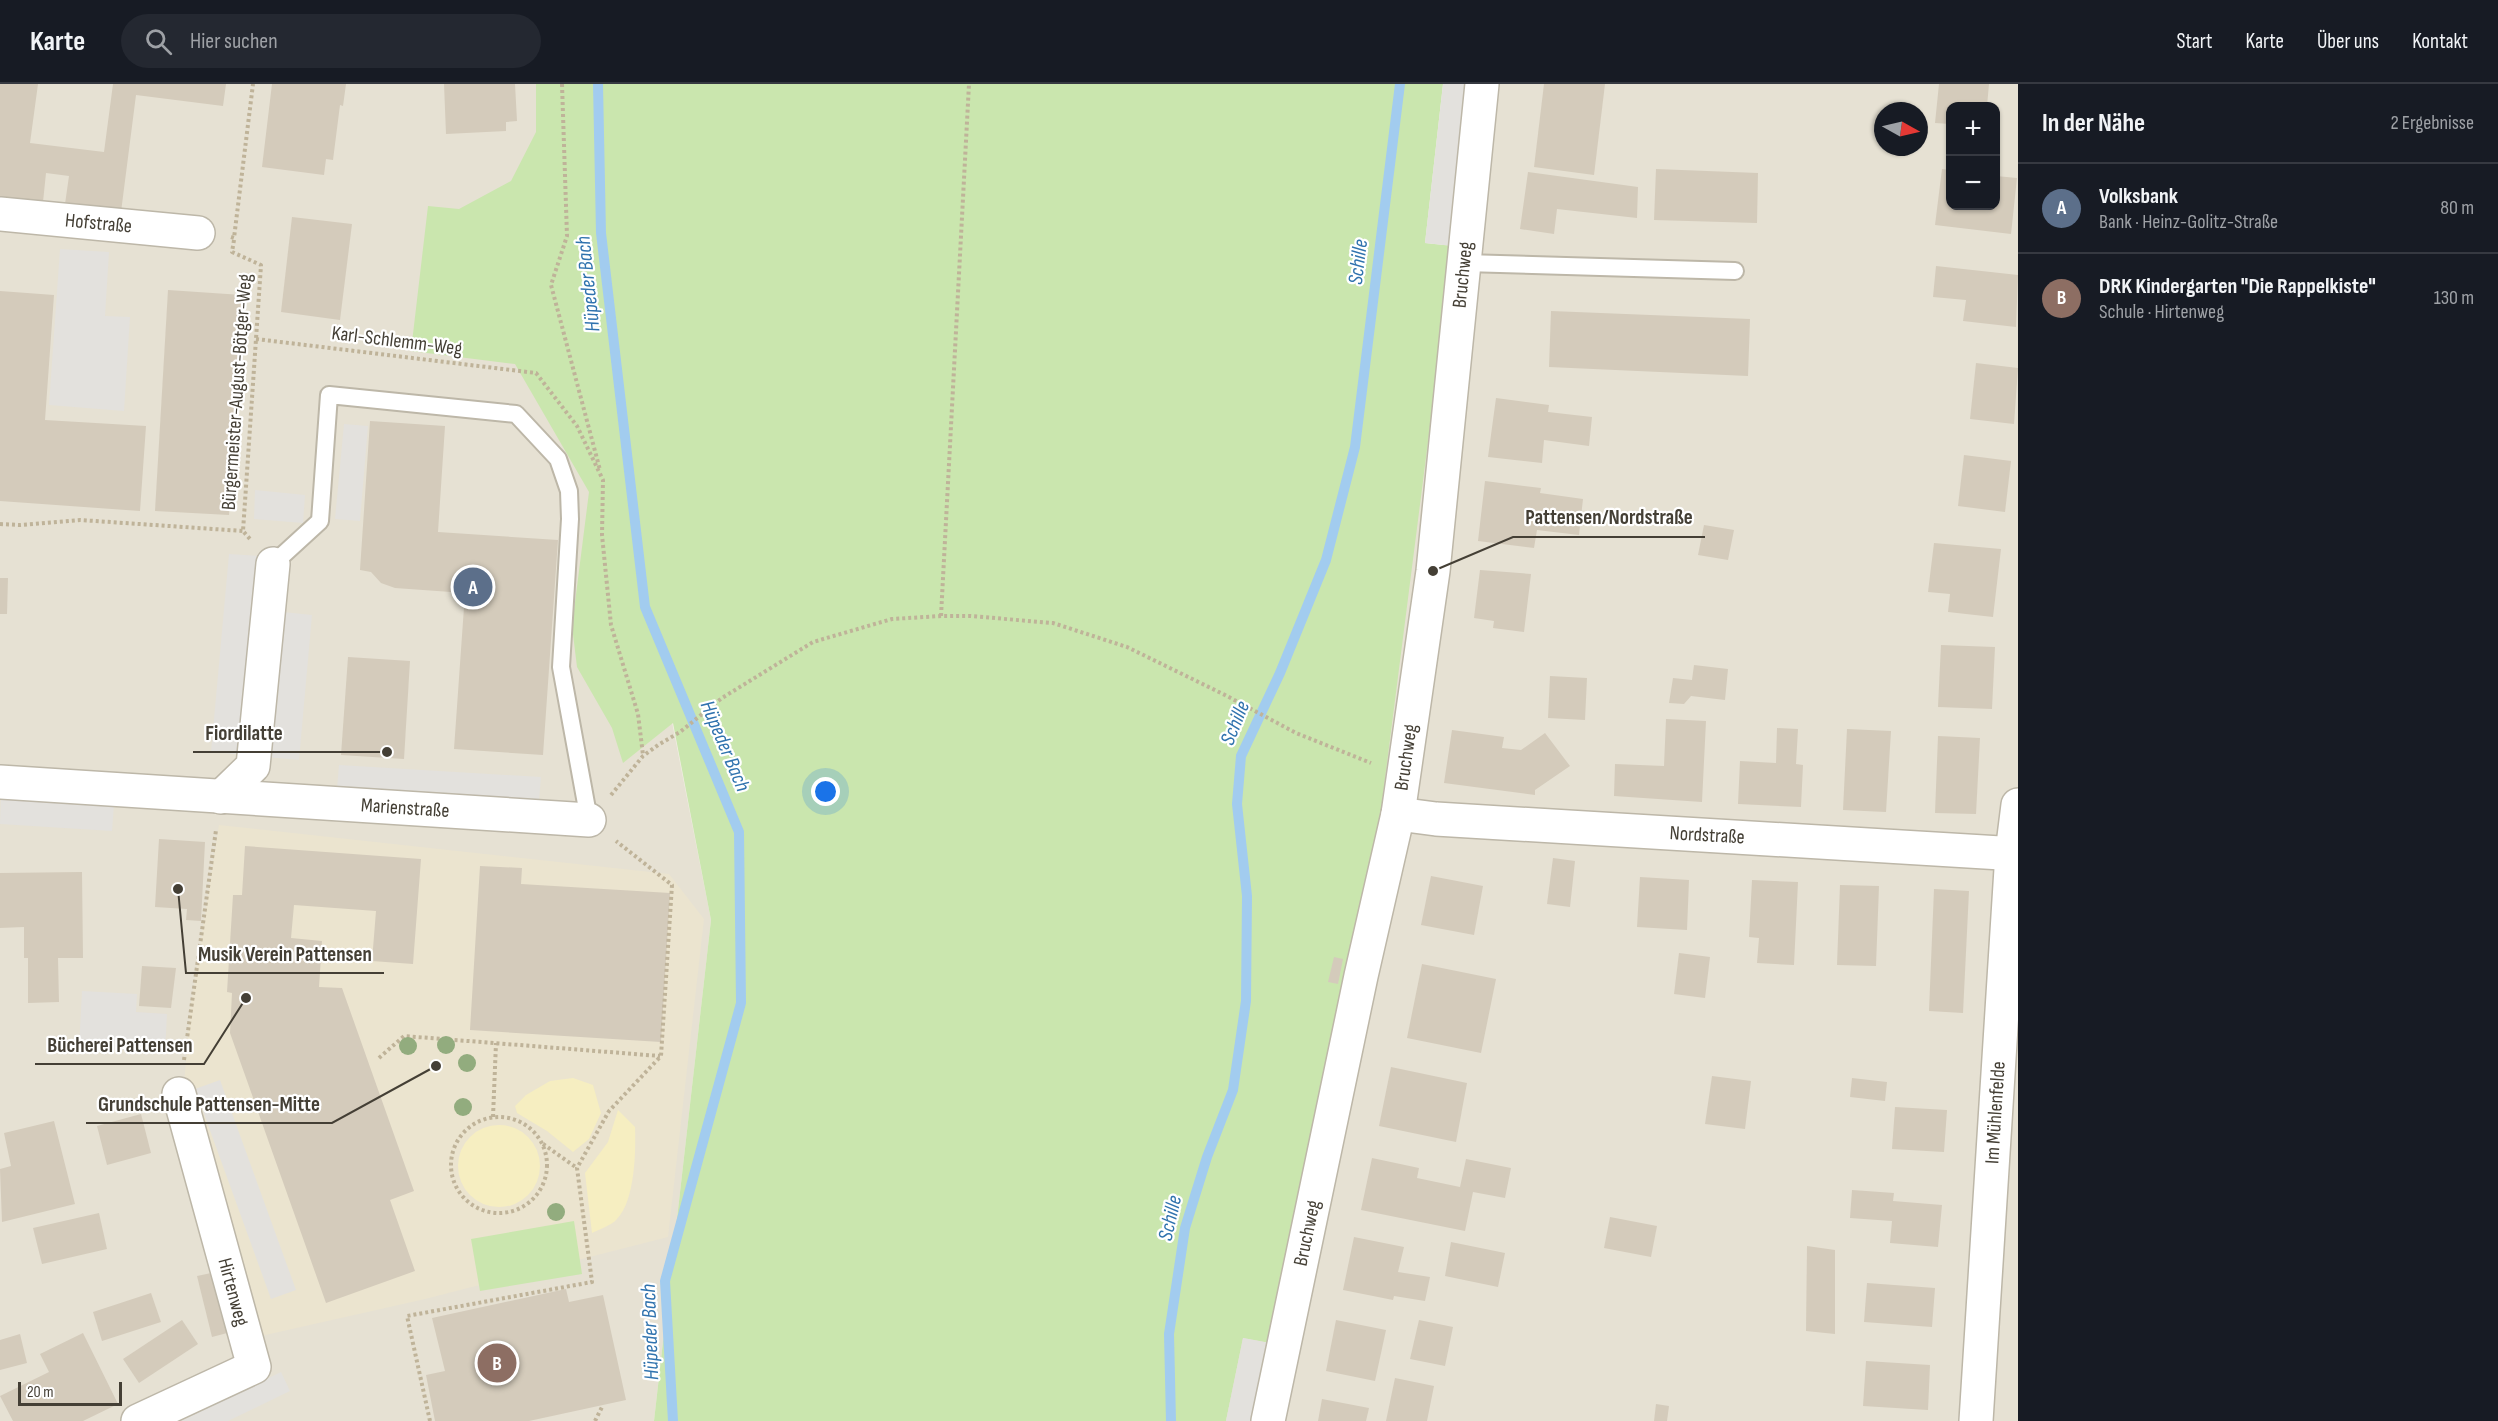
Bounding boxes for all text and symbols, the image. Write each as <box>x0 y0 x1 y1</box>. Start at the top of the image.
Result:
search box <box>121 14 541 68</box>
text: Karte <box>30 25 85 58</box>
icon: search <box>142 25 175 58</box>
text: Hier suchen <box>190 28 278 55</box>
text: Start <box>2176 29 2213 54</box>
text: Karte <box>2246 29 2284 54</box>
text: Über uns <box>2317 29 2379 54</box>
text: Kontakt <box>2412 29 2468 54</box>
north arrow <box>1874 102 1928 156</box>
map controls <box>1946 102 2000 210</box>
button: + <box>1946 102 2000 156</box>
text: In der Nähe <box>2042 108 2145 139</box>
text: 2 Ergebnisse <box>2390 111 2474 135</box>
button: − <box>1946 156 2000 210</box>
text: Volksbank <box>2099 183 2178 210</box>
text: A <box>2057 196 2066 220</box>
text: 80 m <box>2440 196 2474 220</box>
street label: Hofstraße <box>64 208 133 239</box>
text: Bank · Heinz-Golitz-Straße <box>2099 210 2278 234</box>
water label: Hüpeder Bach <box>571 235 605 333</box>
water label: Schille <box>1343 238 1373 286</box>
street label: Bruchweg <box>1448 240 1478 309</box>
street label: Bürgermeister-August-Bötger-Weg <box>217 273 257 511</box>
text: DRK Kindergarten "Die Rappelkiste" <box>2099 273 2376 300</box>
text: B <box>2057 286 2066 310</box>
text: 130 m <box>2434 286 2474 310</box>
text: Schule · Hirtenweg <box>2099 300 2224 324</box>
street label: Karl-Schlemm-Weg <box>330 321 464 361</box>
callout: Pattensen/Nordstraße <box>1513 498 1705 537</box>
text: Pattensen/Nordstraße <box>1525 505 1693 530</box>
pin: A <box>454 564 492 610</box>
water label: Hüpeder Bach <box>695 697 755 795</box>
water label: Schille <box>1215 697 1255 749</box>
callout: Fiordilatte <box>193 713 294 752</box>
text: Fiordilatte <box>205 721 283 746</box>
street label: Bruchweg <box>1390 723 1423 792</box>
your location <box>811 777 840 806</box>
street label: Marienstraße <box>360 793 450 823</box>
street label: Nordstraße <box>1669 821 1745 850</box>
callout: Musik Verein Pattensen <box>186 934 384 973</box>
text: Musik Verein Pattensen <box>198 942 372 967</box>
callout: Bücherei Pattensen <box>35 1025 204 1064</box>
text: Bücherei Pattensen <box>47 1033 193 1058</box>
street label: Im Mühlenfelde <box>1980 1061 2011 1165</box>
callout: Grundschule Pattensen-Mitte <box>86 1084 332 1123</box>
text: Grundschule Pattensen-Mitte <box>98 1092 320 1117</box>
water label: Schille <box>1153 1193 1187 1243</box>
street label: Bruchweg <box>1289 1198 1326 1268</box>
street label: Hirtenweg <box>212 1255 254 1329</box>
water label: Hüpeder Bach <box>636 1283 664 1381</box>
pin: B <box>478 1340 516 1386</box>
scale bar <box>18 1379 122 1406</box>
text: 20 m <box>27 1383 54 1402</box>

